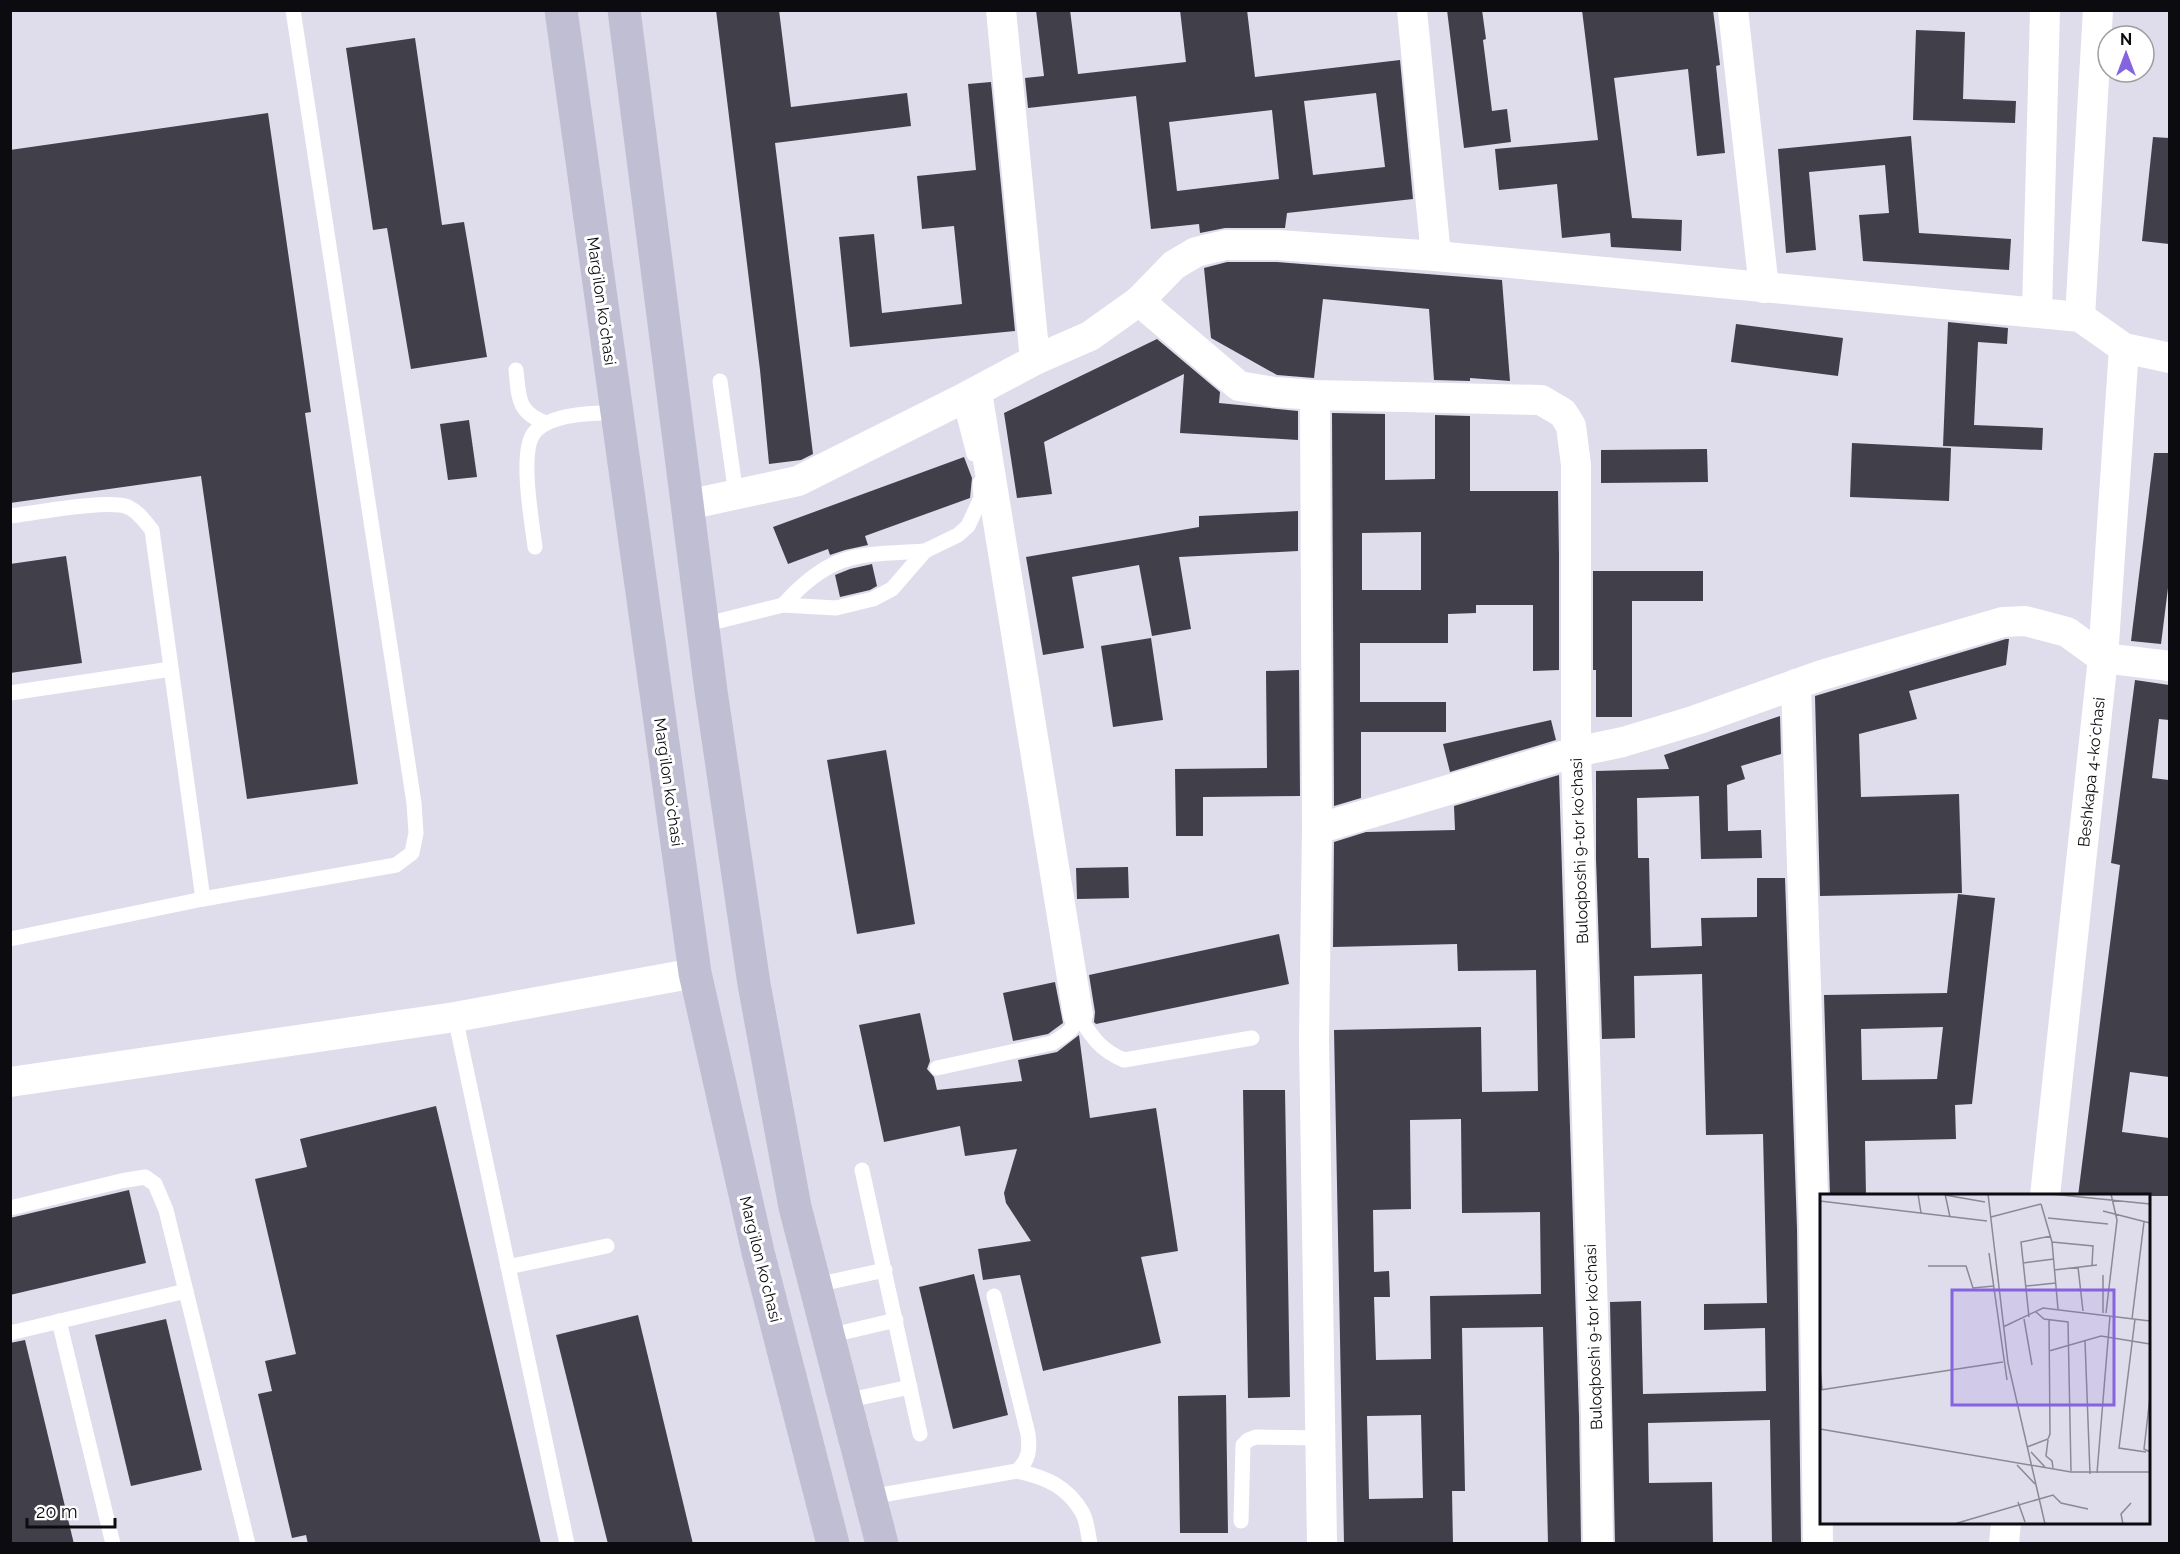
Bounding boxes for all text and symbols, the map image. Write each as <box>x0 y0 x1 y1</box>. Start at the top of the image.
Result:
north arrow <box>2096 24 2156 84</box>
text: N <box>2120 30 2132 49</box>
street label: Margʻilon koʻchasi <box>583 236 620 366</box>
street label: Beshkapa 4-koʻchasi <box>2074 696 2109 848</box>
street label: Margʻilon koʻchasi <box>650 717 687 847</box>
street label: Buloqboshi 9-tor koʻchasi <box>1567 758 1592 944</box>
street label: Margʻilon koʻchasi <box>736 1194 785 1324</box>
inset map <box>1820 1194 2150 1524</box>
street label: Buloqboshi 9-tor koʻchasi <box>1581 1244 1606 1430</box>
scale bar <box>27 1491 116 1529</box>
text: 20 m <box>36 1501 78 1522</box>

